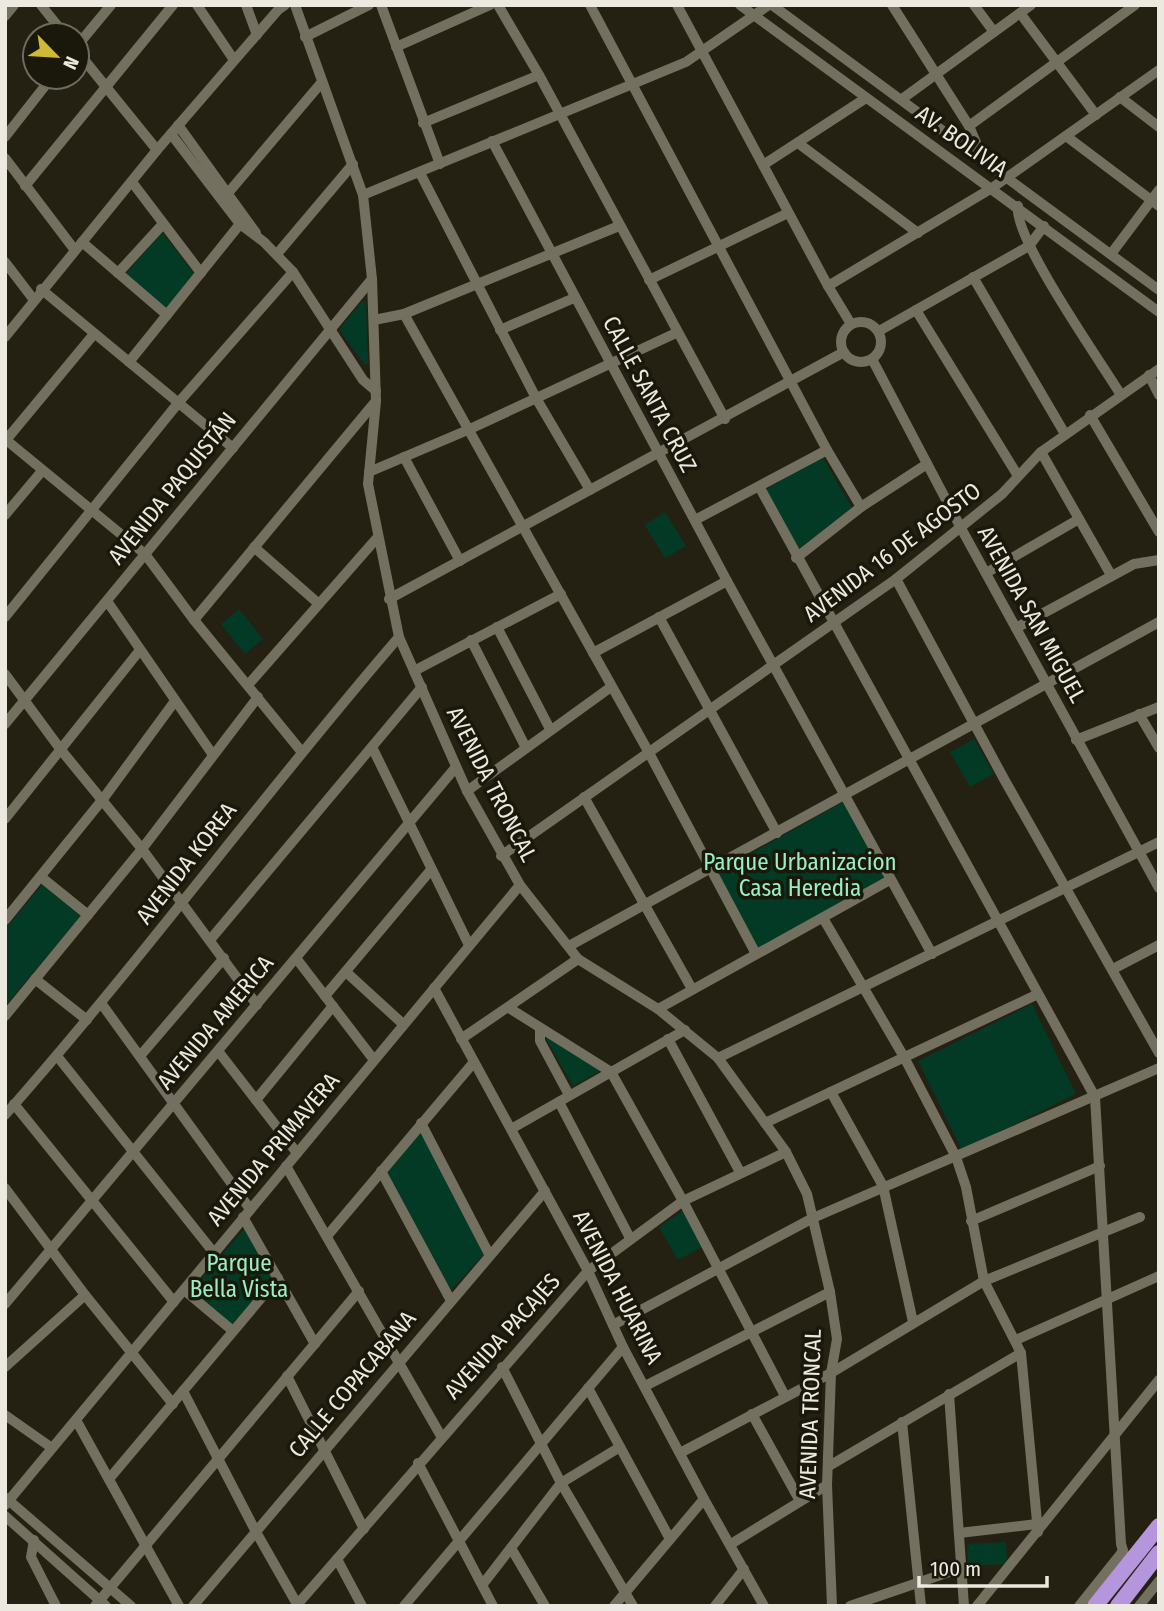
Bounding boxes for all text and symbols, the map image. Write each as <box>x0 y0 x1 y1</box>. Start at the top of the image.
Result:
north arrow <box>21 21 91 91</box>
text: N <box>58 53 84 73</box>
street label: AV. BOLIVIA <box>911 99 1013 183</box>
street label: CALLE SANTA CRUZ <box>597 311 703 477</box>
street label: AVENIDA PAQUISTÁN <box>101 406 242 570</box>
street label: AVENIDA 16 DE AGOSTO <box>798 476 986 628</box>
street label: AVENIDA SAN MIGUEL <box>972 521 1092 707</box>
street label: AVENIDA TRONCAL <box>441 702 543 866</box>
street label: AVENIDA KOREA <box>130 797 242 929</box>
park label: Parque Urbanizacion Casa Heredia <box>703 848 897 902</box>
street label: AVENIDA AMERICA <box>151 949 279 1095</box>
street label: AVENIDA PRIMAVERA <box>201 1067 345 1231</box>
street label: AVENIDA HUARINA <box>567 1205 669 1369</box>
park label: Parque Bella Vista <box>190 1249 288 1303</box>
street label: AVENIDA PACAJES <box>438 1267 566 1405</box>
street label: CALLE COPACABANA <box>282 1305 422 1463</box>
street label: AVENIDA TRONCAL <box>793 1328 827 1500</box>
scale bar <box>919 1544 1047 1588</box>
text: 100 m <box>930 1556 981 1582</box>

